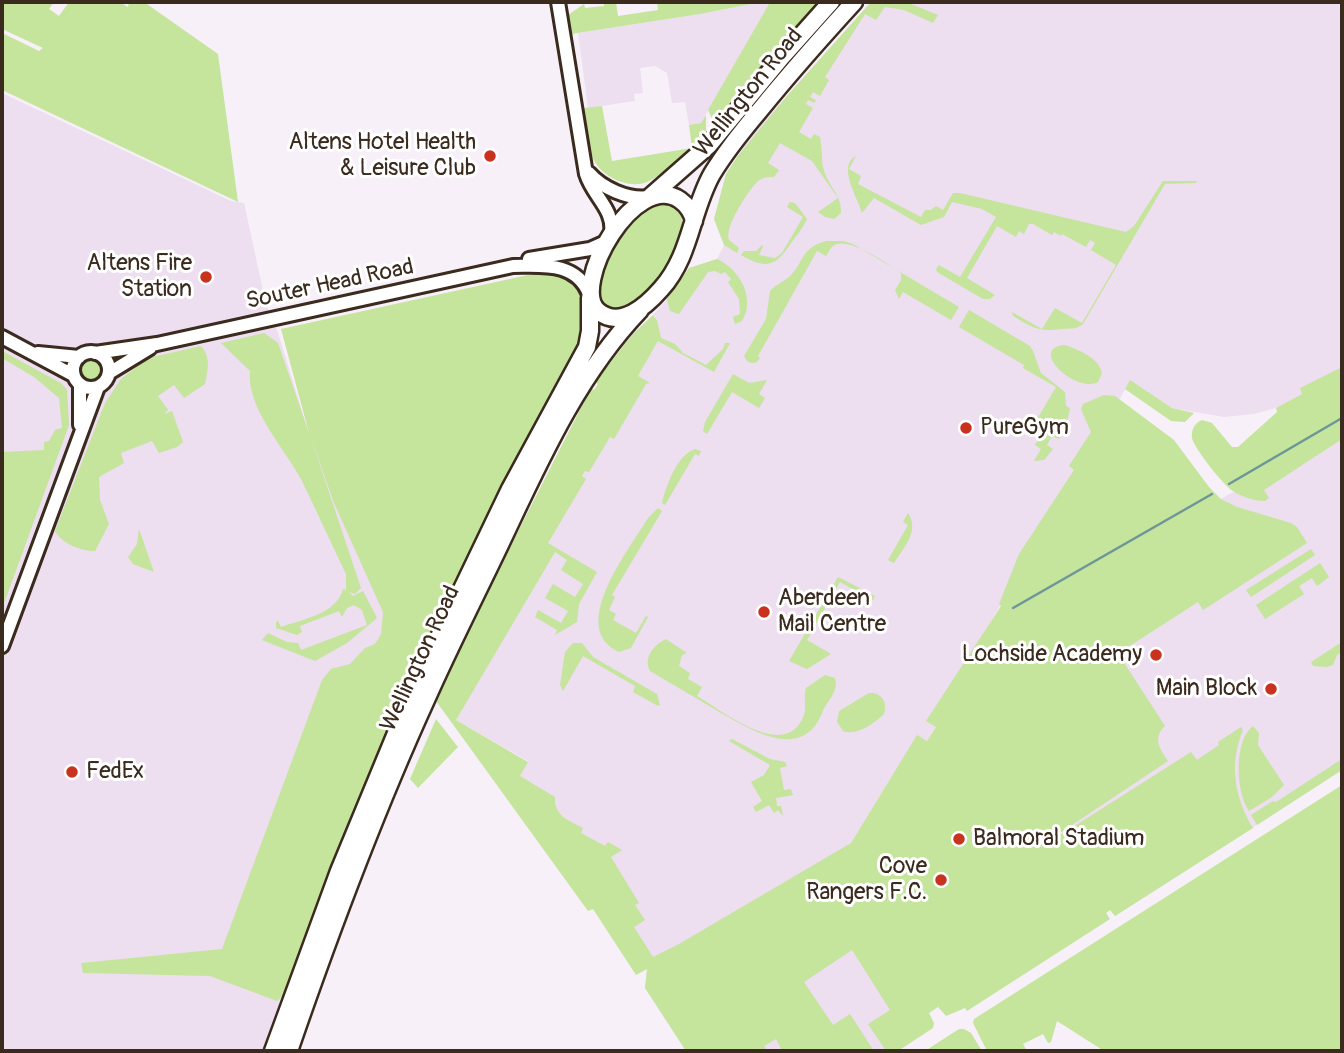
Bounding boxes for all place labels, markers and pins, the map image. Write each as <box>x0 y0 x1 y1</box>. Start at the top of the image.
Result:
place label: Altens Hotel Health & Leisure Club <box>288 129 476 183</box>
marker: Altens Hotel Health & Leisure Club <box>482 148 498 164</box>
place label: Altens Fire Station <box>87 250 192 304</box>
marker: Altens Fire Station <box>198 269 214 285</box>
place label: PureGym <box>980 414 1069 442</box>
marker: PureGym <box>958 420 974 436</box>
place label: Aberdeen Mail Centre <box>778 585 886 639</box>
marker: Aberdeen Mail Centre <box>756 604 772 620</box>
place label: Lochside Academy <box>962 641 1142 669</box>
marker: Lochside Academy <box>1148 647 1164 663</box>
place label: Main Block <box>1156 675 1257 703</box>
marker: Main Block <box>1263 681 1279 697</box>
place label: FedEx <box>86 758 144 786</box>
marker: FedEx <box>64 764 80 780</box>
place label: Balmoral Stadium <box>973 825 1144 853</box>
marker: Balmoral Stadium <box>951 831 967 847</box>
place label: Cove Rangers F.C. <box>806 853 927 907</box>
marker: Cove Rangers F.C. <box>933 872 949 888</box>

